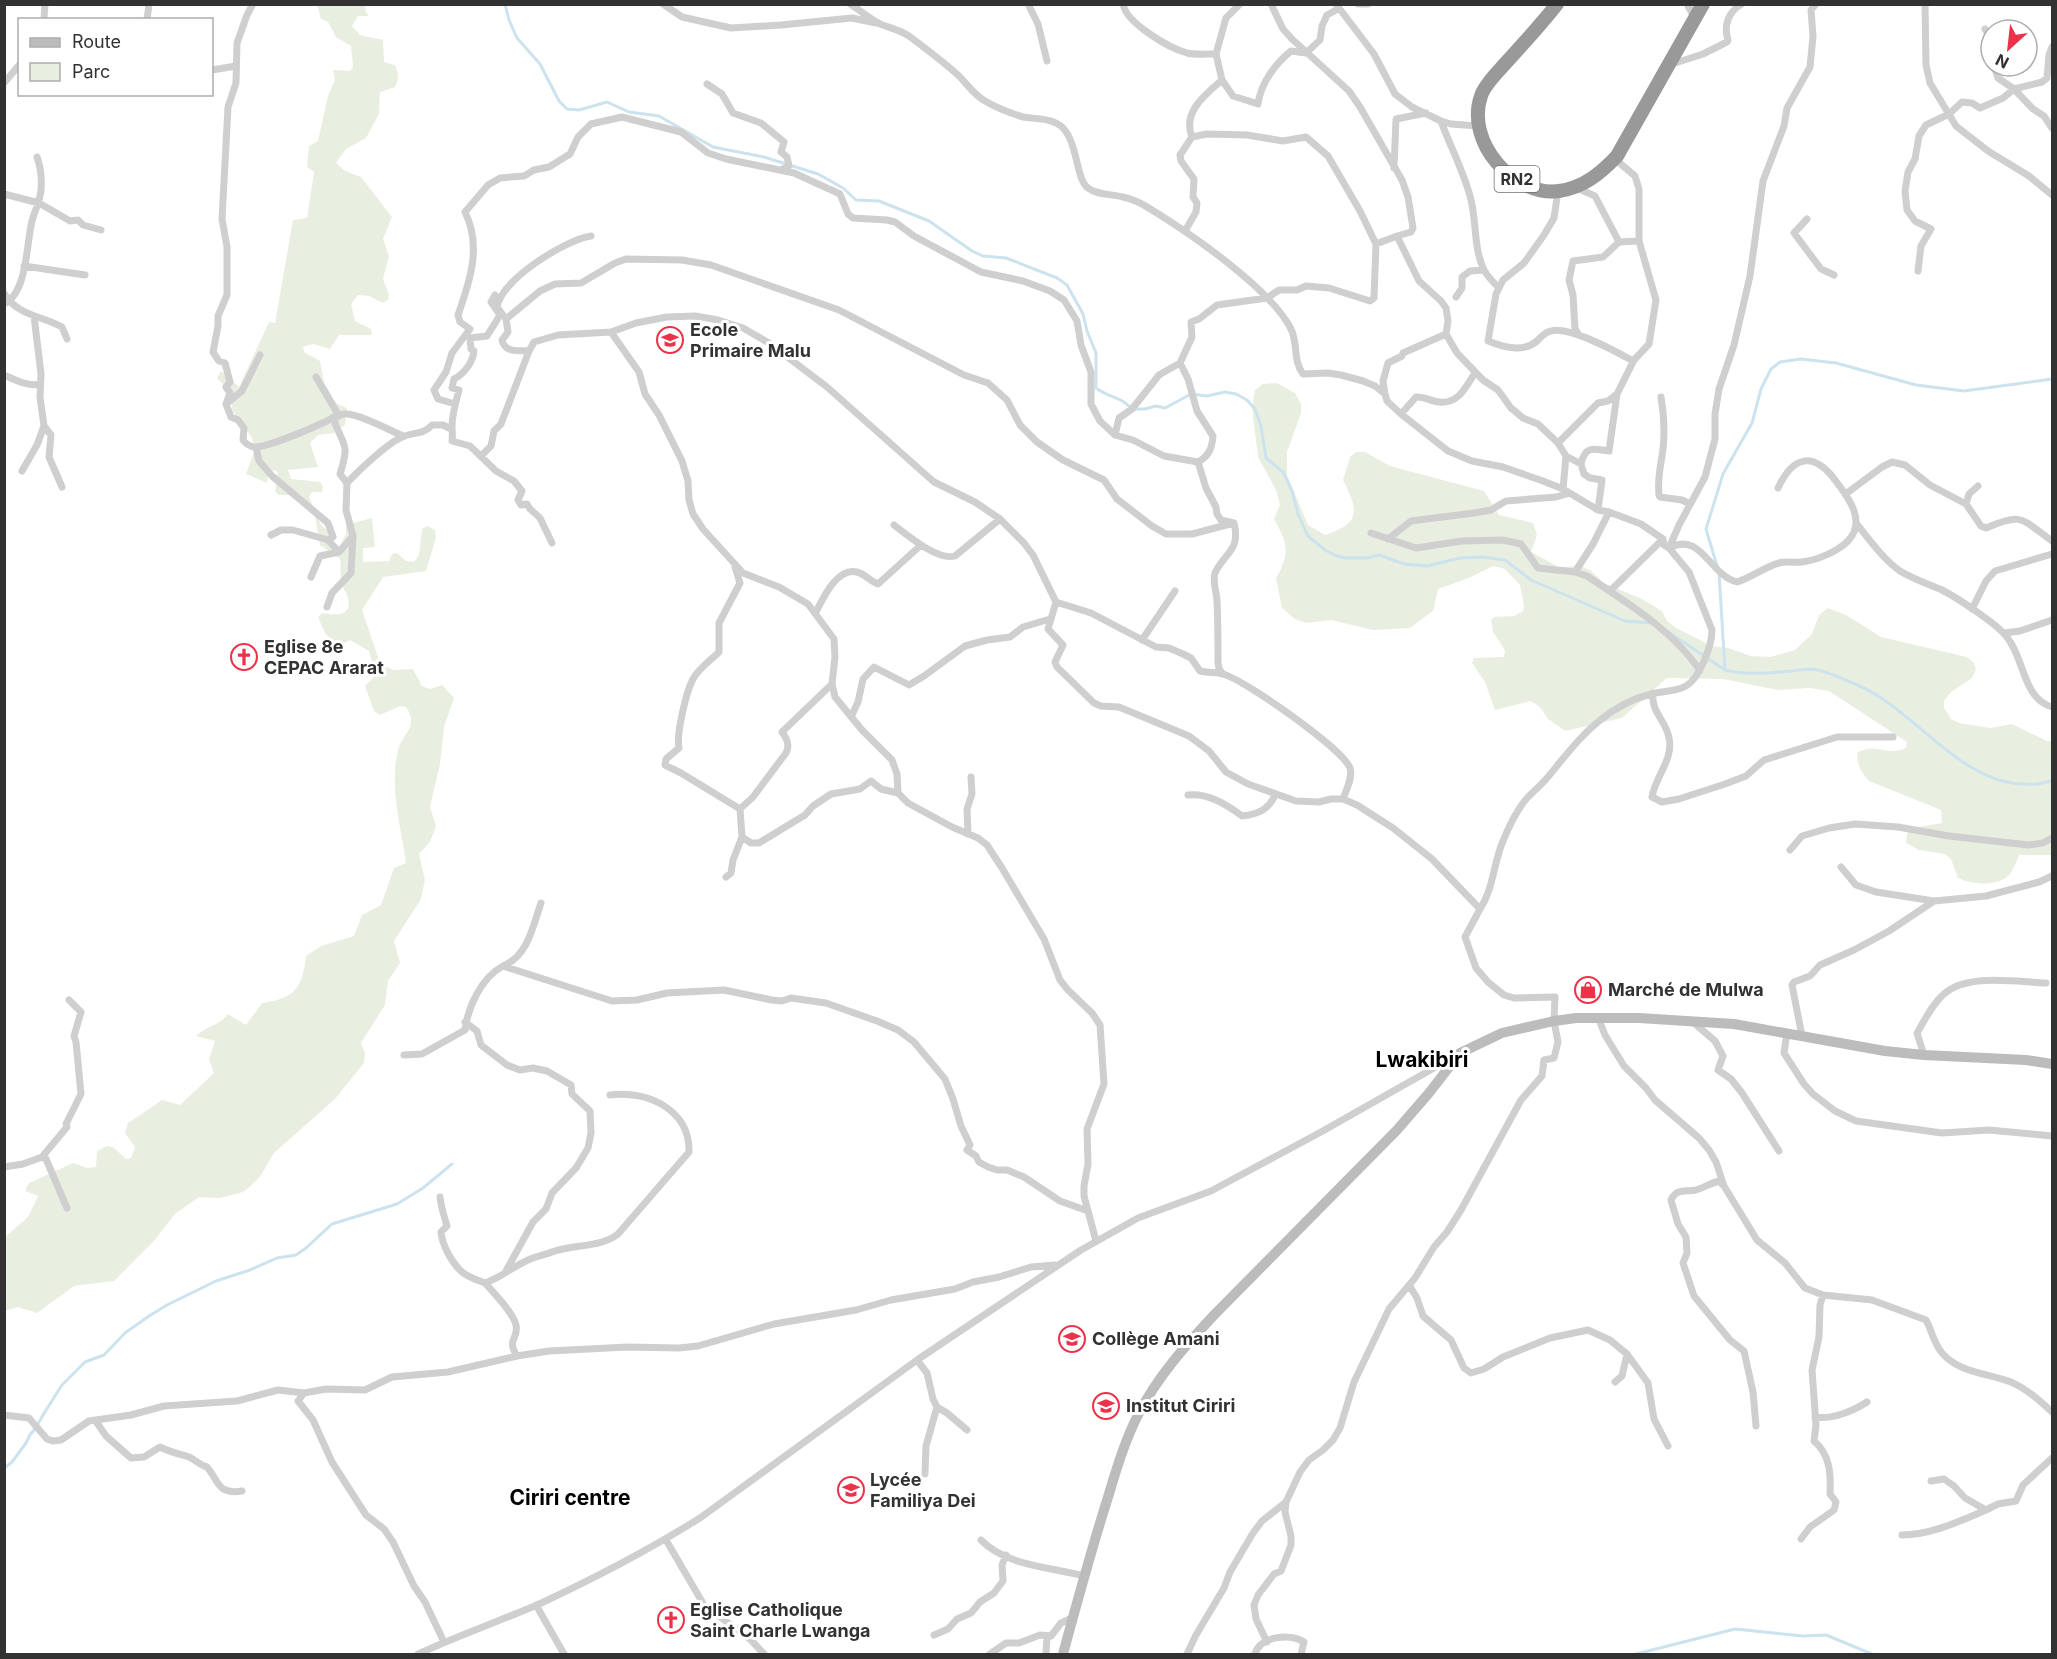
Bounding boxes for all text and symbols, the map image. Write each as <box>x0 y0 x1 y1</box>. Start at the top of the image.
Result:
legend <box>18 18 213 96</box>
north arrow <box>1979 18 2039 78</box>
text: Route <box>72 31 121 52</box>
text: N <box>1992 50 2012 73</box>
text: Parc <box>72 61 110 82</box>
road number: RN2 <box>1494 166 1540 192</box>
place label: Ecole Primaire Malu <box>690 319 811 361</box>
school or university icon: Ecole Primaire Malu <box>655 325 685 355</box>
place label: Eglise 8e CEPAC Ararat <box>264 636 384 678</box>
church icon: Eglise 8e CEPAC Ararat <box>229 642 259 672</box>
shop icon: Marché de Mulwa <box>1573 975 1603 1005</box>
place label: Marché de Mulwa <box>1608 979 1764 1000</box>
district label: Lwakibiri <box>1375 1047 1469 1072</box>
school or university icon: Collège Amani <box>1057 1324 1087 1354</box>
place label: Collège Amani <box>1092 1328 1220 1349</box>
school or university icon: Institut Ciriri <box>1091 1391 1121 1421</box>
place label: Institut Ciriri <box>1126 1395 1235 1416</box>
place label: Lycée Familiya Dei <box>870 1469 976 1511</box>
school or university icon: Lycée Familiya Dei <box>836 1475 866 1505</box>
district label: Ciriri centre <box>509 1485 631 1510</box>
place label: Eglise Catholique Saint Charle Lwanga <box>690 1599 871 1641</box>
church icon: Eglise Catholique Saint Charle Lwanga <box>656 1605 686 1635</box>

